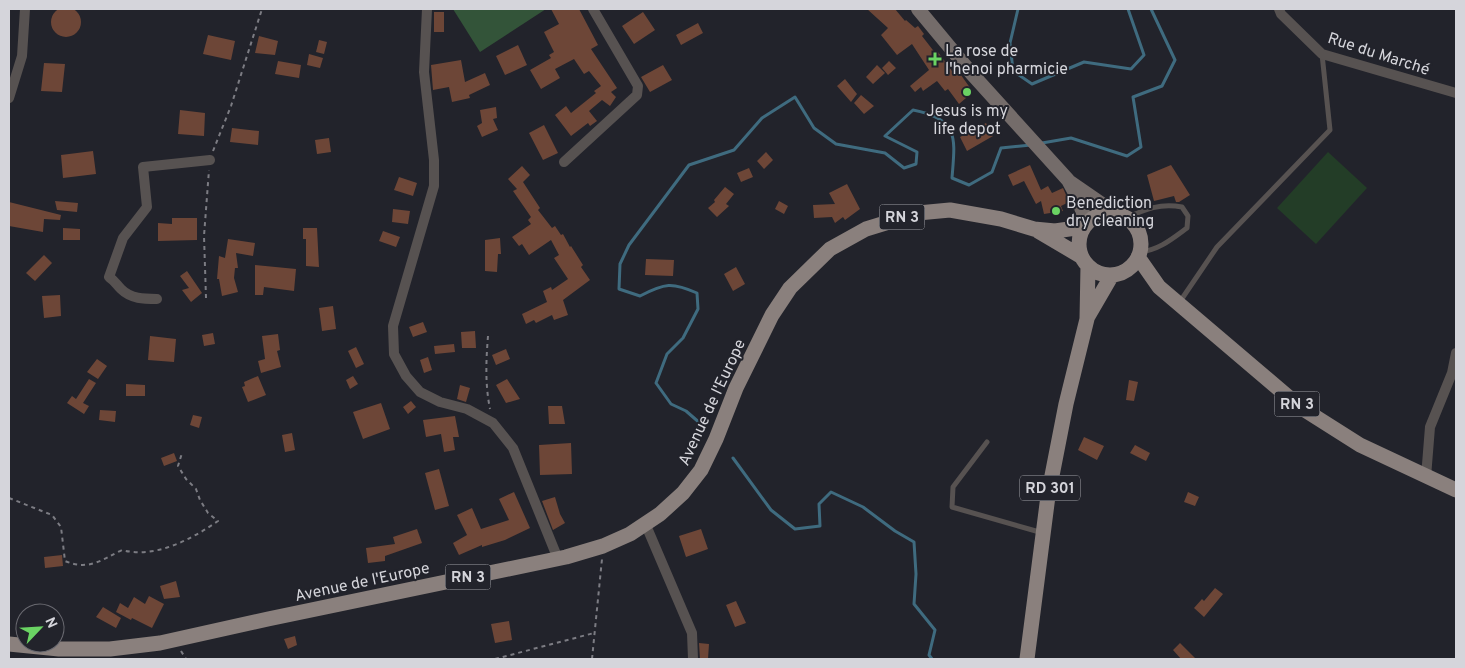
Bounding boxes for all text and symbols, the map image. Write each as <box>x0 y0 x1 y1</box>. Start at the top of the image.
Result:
street label: Rue du Marché <box>1325 29 1432 81</box>
place label: La rose de l'henoi pharmicie <box>945 42 1068 80</box>
marker: La rose de l'henoi pharmicie <box>929 53 941 65</box>
marker: Jesus is my life depot <box>961 86 973 98</box>
place label: Jesus is my life depot <box>926 102 1008 140</box>
place label: Benediction dry cleaning <box>1066 194 1154 232</box>
road number: RN 3 <box>880 204 924 230</box>
marker: Benediction dry cleaning <box>1050 205 1062 217</box>
street label: Avenue de l'Europe <box>675 336 751 469</box>
road number: RN 3 <box>1274 392 1320 416</box>
road number: RD 301 <box>1020 476 1080 500</box>
street label: Avenue de l'Europe <box>293 559 432 607</box>
road number: RN 3 <box>446 564 490 590</box>
north arrow <box>15 603 65 653</box>
text: N <box>41 615 60 631</box>

